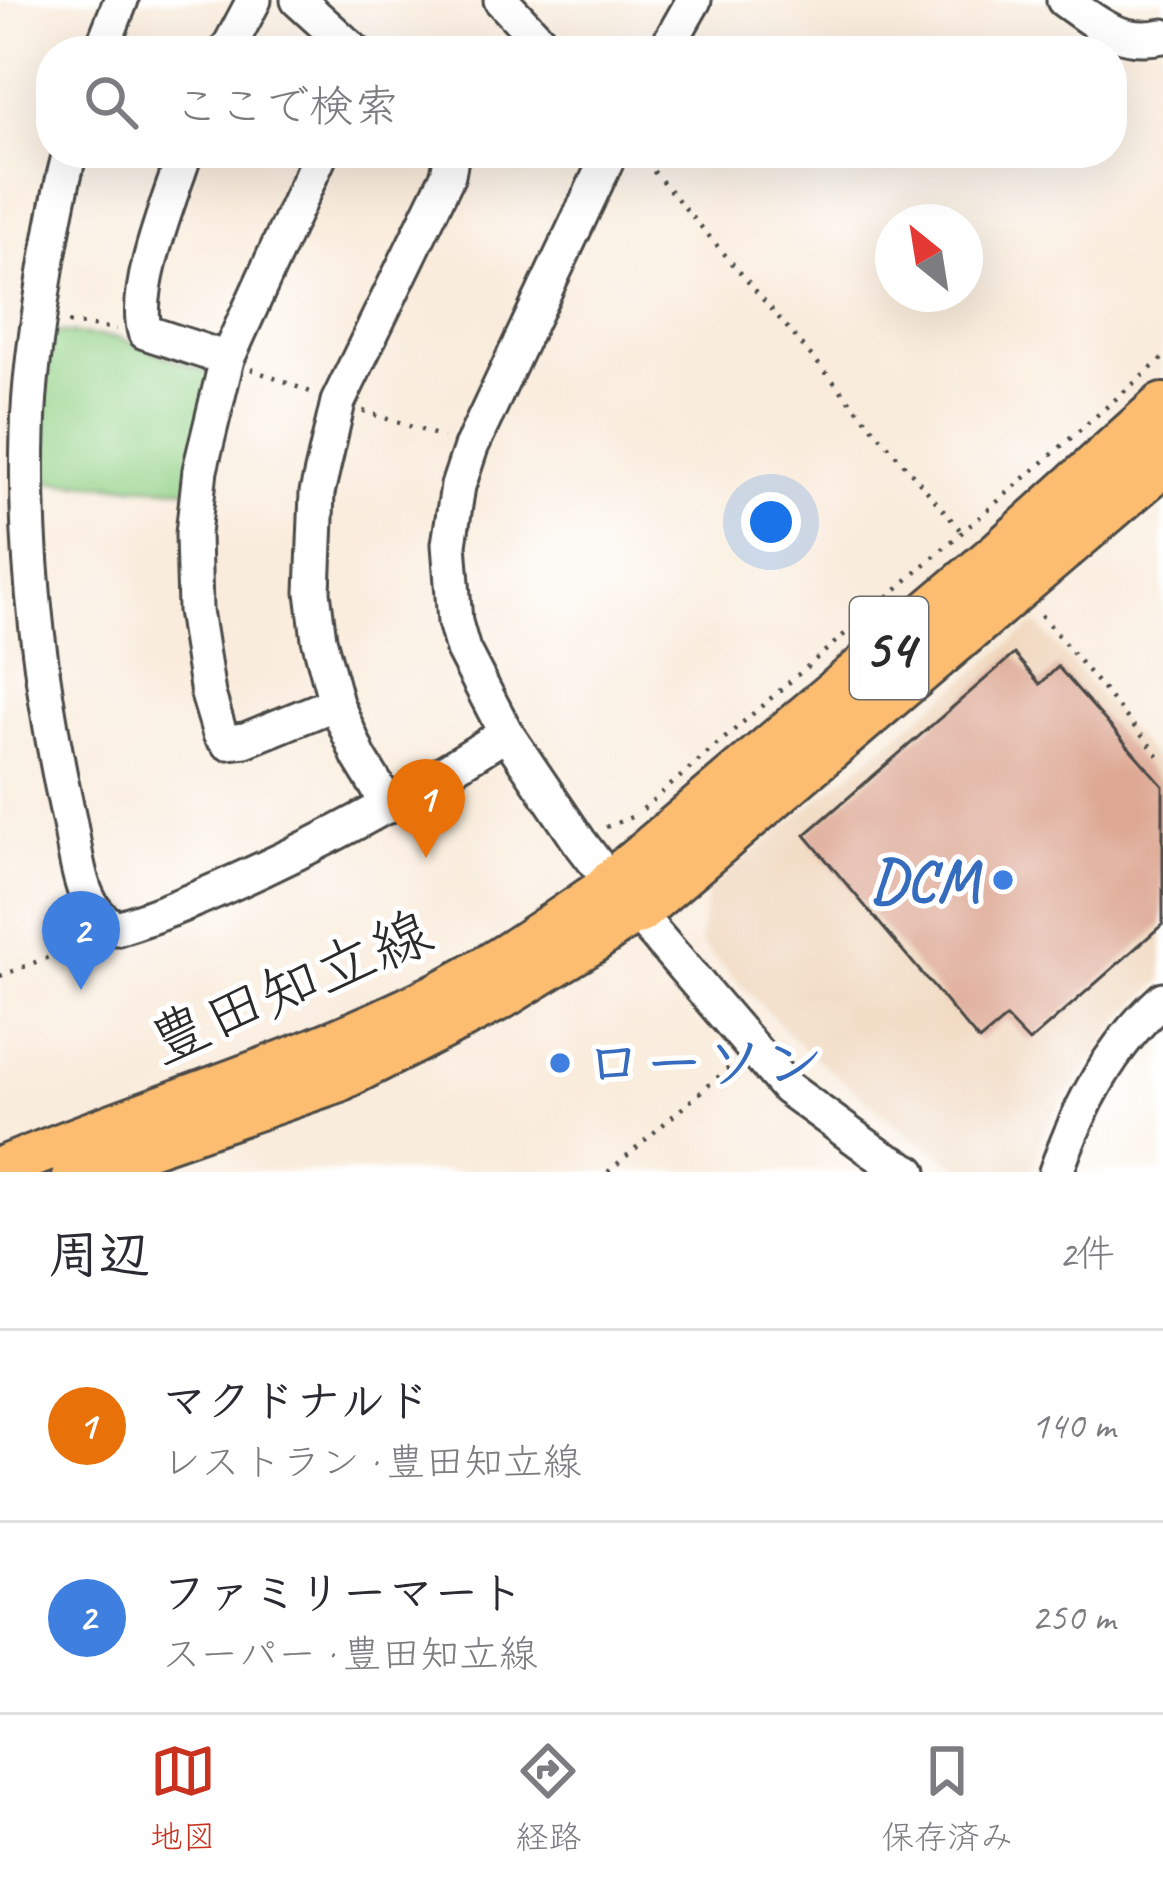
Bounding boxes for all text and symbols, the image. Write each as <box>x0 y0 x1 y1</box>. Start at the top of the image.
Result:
search box <box>36 36 1127 168</box>
icon: search <box>78 69 144 135</box>
text: ここで検索 <box>174 78 399 135</box>
north arrow <box>875 204 983 312</box>
your location <box>741 492 801 552</box>
road number: 54 <box>850 597 928 699</box>
pin: 1 <box>387 759 465 858</box>
place label: DCM <box>871 842 983 918</box>
marker: DCM <box>990 867 1016 893</box>
pin: 2 <box>42 891 120 990</box>
street label: 豊田知立線 <box>137 893 443 1081</box>
place label: ローソン <box>584 1025 824 1101</box>
marker: ローソン <box>547 1050 573 1076</box>
text: 周辺 <box>48 1223 150 1287</box>
text: 2件 <box>1058 1230 1115 1279</box>
text: マクドナルド <box>162 1373 430 1430</box>
text: 1 <box>78 1401 96 1450</box>
text: 140 m <box>1031 1401 1115 1450</box>
text: レストラン · 豊田知立線 <box>162 1438 581 1487</box>
text: ファミリーマート <box>162 1565 524 1622</box>
text: 2 <box>78 1593 96 1642</box>
text: 250 m <box>1031 1593 1115 1642</box>
text: スーパー · 豊田知立線 <box>162 1630 538 1679</box>
tab: 地図 <box>150 1738 216 1858</box>
tab: 経路 <box>515 1738 581 1858</box>
tab: 保存済み <box>881 1738 1013 1858</box>

